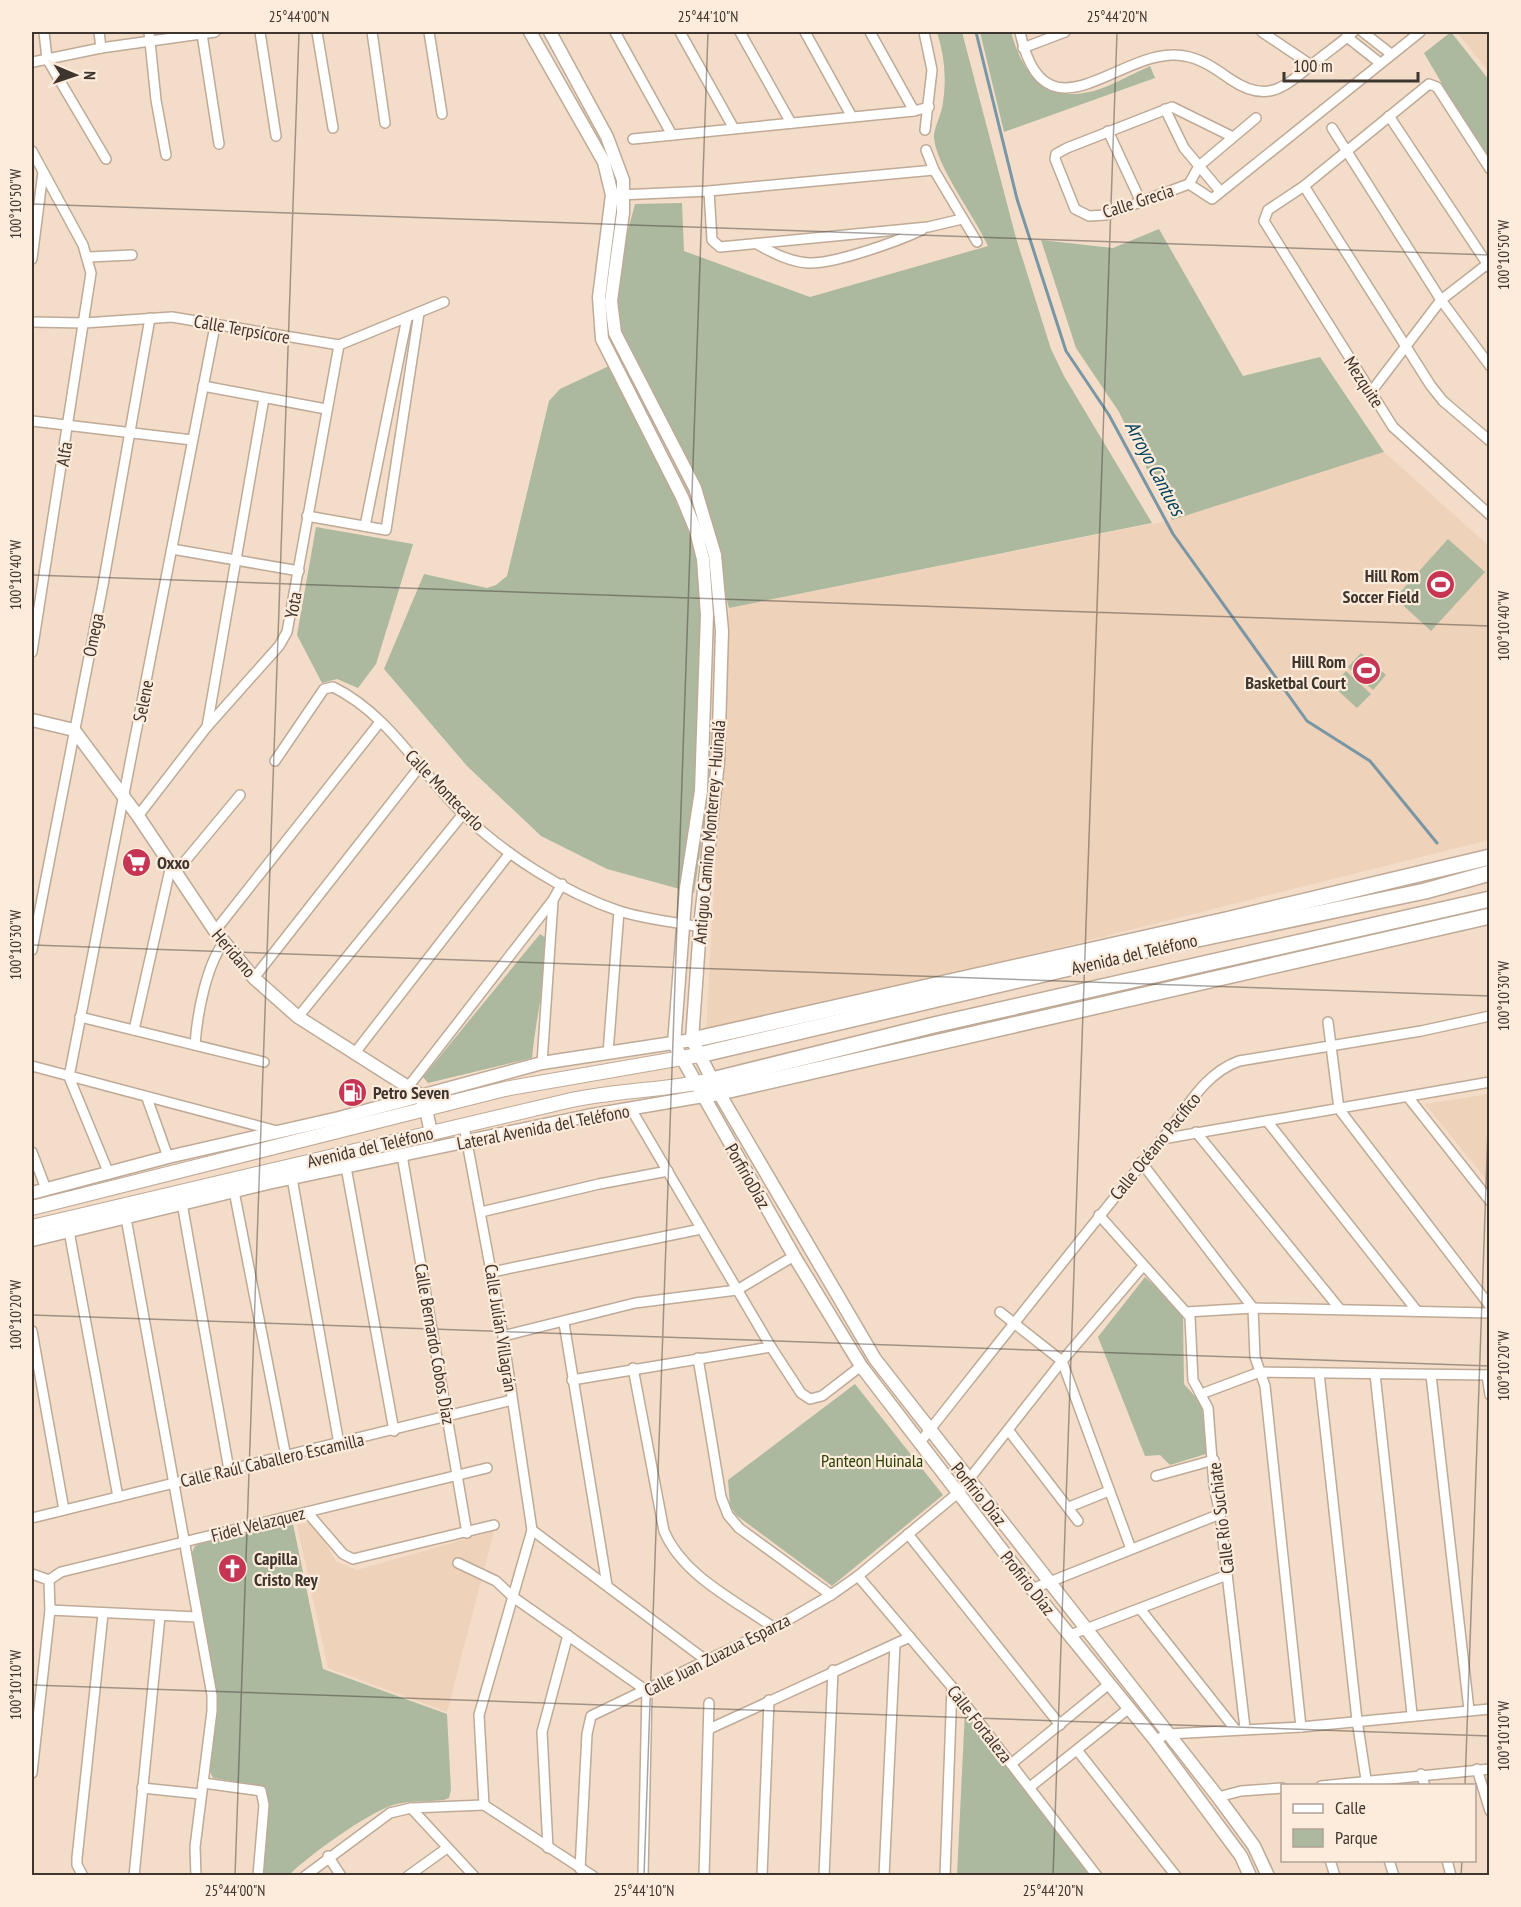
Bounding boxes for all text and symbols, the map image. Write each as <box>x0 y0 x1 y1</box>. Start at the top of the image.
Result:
text: 25°44'00"N <box>269 7 329 26</box>
text: 25°44'10"N <box>678 7 738 26</box>
text: 25°44'20"N <box>1087 7 1147 26</box>
north arrow <box>45 45 105 105</box>
scale bar <box>1284 45 1418 83</box>
text: 100 m <box>1293 54 1333 77</box>
text: N <box>80 71 100 80</box>
text: 100°10'50"W <box>6 169 25 239</box>
street label: Calle Grecia <box>1100 179 1176 223</box>
text: 100°10'50"W <box>1494 220 1513 290</box>
street label: Calle Terpsícore <box>192 309 292 349</box>
street label: Mezquite <box>1339 352 1389 412</box>
water label: Arroyo Cantues <box>1119 416 1192 522</box>
street label: Alfa <box>51 440 77 468</box>
text: 100°10'40"W <box>6 540 25 610</box>
place label: Hill Rom Soccer Field <box>1343 564 1419 608</box>
sports icon: Hill Rom Soccer Field <box>1424 569 1456 601</box>
street label: Yota <box>279 590 307 620</box>
text: 100°10'40"W <box>1494 591 1513 661</box>
street label: Omega <box>78 611 108 659</box>
place label: Hill Rom Basketbal Court <box>1245 650 1347 694</box>
sports icon: Hill Rom Basketbal Court <box>1351 655 1383 687</box>
street label: Selene <box>128 678 158 724</box>
street label: Antiguo Camino Monterrey - Huinalá <box>688 719 730 945</box>
street label: Calle Montecarlo <box>400 744 490 836</box>
supermarket icon: Oxxo <box>120 846 152 878</box>
place label: Oxxo <box>157 851 190 874</box>
text: 100°10'30"W <box>6 910 25 980</box>
street label: Heridano <box>207 924 261 982</box>
street label: Avenida del Teléfono <box>1069 928 1200 980</box>
text: 100°10'30"W <box>1494 961 1513 1031</box>
fuel station icon: Petro Seven <box>336 1076 368 1108</box>
place label: Petro Seven <box>373 1081 449 1104</box>
street label: Calle Océano Pacífico <box>1105 1087 1206 1204</box>
street label: Lateral Avenida del Teléfono <box>455 1099 631 1155</box>
street label: Avenida del Teléfono <box>305 1121 436 1173</box>
street label: PorfirioDíaz <box>720 1139 776 1213</box>
street label: Calle Bernardo Cobos Díaz <box>410 1262 460 1426</box>
street label: Calle Julián Villagrán <box>480 1262 522 1394</box>
text: 100°10'20"W <box>6 1280 25 1350</box>
text: 100°10'20"W <box>1494 1331 1513 1401</box>
street label: Calle Raúl Caballero Escamilla <box>178 1428 366 1492</box>
park label: Panteon Huinala <box>821 1449 923 1472</box>
street label: Porfirio Díaz <box>946 1457 1012 1531</box>
street label: Calle Río Suchiate <box>1203 1461 1239 1575</box>
street label: Fidel Velazquez <box>209 1501 307 1547</box>
street label: Profirio Díaz <box>996 1546 1060 1620</box>
place label: Capilla Cristo Rey <box>254 1547 319 1591</box>
church icon: Capilla Cristo Rey <box>217 1552 249 1584</box>
street label: Calle Juan Zuazua Esparza <box>640 1608 794 1702</box>
text: 100°10'10"W <box>6 1650 25 1720</box>
street label: Calle Fortaleza <box>942 1680 1018 1768</box>
text: 100°10'10"W <box>1494 1701 1513 1771</box>
legend <box>1281 1784 1476 1862</box>
text: Calle <box>1335 1796 1366 1819</box>
text: Parque <box>1335 1826 1378 1849</box>
text: 25°44'00"N <box>205 1881 265 1900</box>
text: 25°44'10"N <box>614 1881 674 1900</box>
text: 25°44'20"N <box>1023 1881 1083 1900</box>

